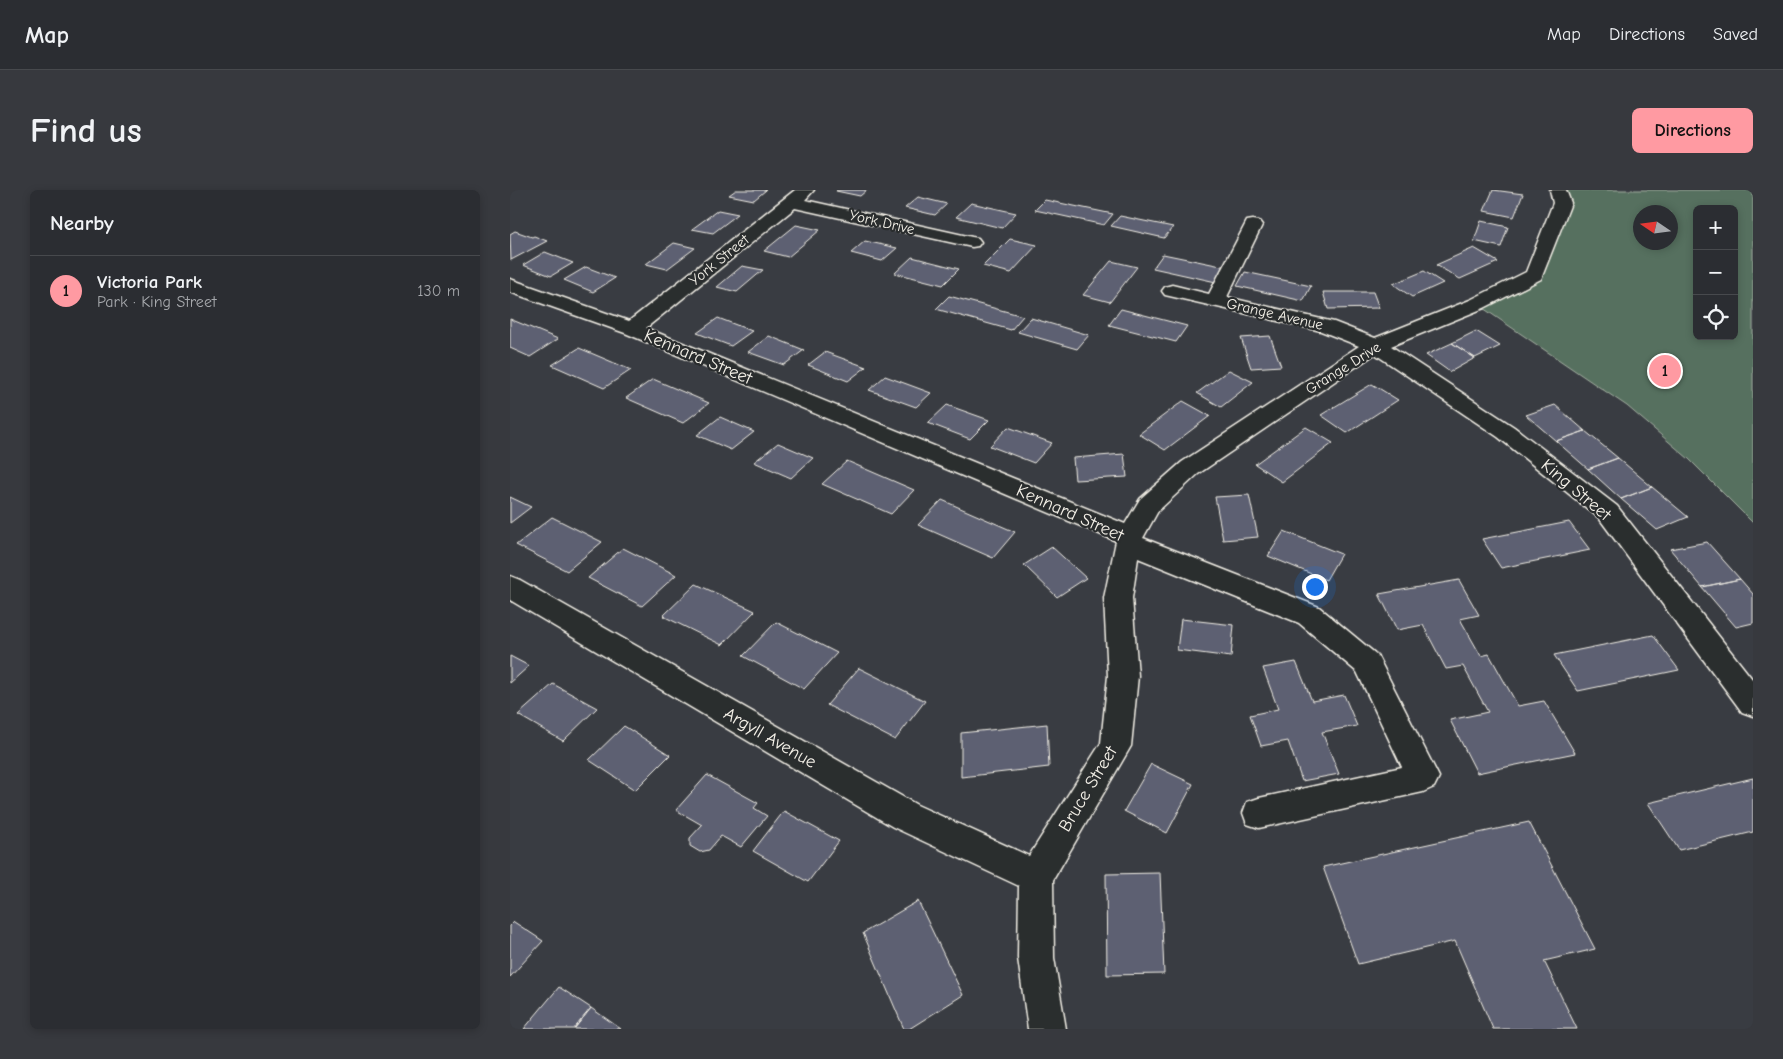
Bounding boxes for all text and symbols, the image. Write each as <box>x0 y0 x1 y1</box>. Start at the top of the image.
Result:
text: Map <box>25 21 69 49</box>
text: Map <box>1547 24 1581 45</box>
text: Directions <box>1609 24 1685 45</box>
text: Saved <box>1713 24 1758 45</box>
button: Directions <box>1632 108 1753 153</box>
text: Find us <box>30 110 142 151</box>
north arrow <box>1633 205 1678 250</box>
map controls <box>1693 205 1738 340</box>
button: + <box>1693 205 1738 250</box>
street label: York Drive <box>848 206 917 238</box>
text: Nearby <box>50 211 114 235</box>
street label: York Street <box>685 230 753 290</box>
button: − <box>1693 250 1738 295</box>
text: Victoria Park <box>97 271 202 293</box>
text: 1 <box>63 282 69 300</box>
text: 130 m <box>417 282 460 300</box>
text: Park · King Street <box>97 293 216 311</box>
street label: Grange Avenue <box>1225 294 1326 334</box>
button: locate <box>1693 295 1738 340</box>
street label: Kennard Street <box>641 325 756 390</box>
street label: Grange Drive <box>1302 338 1384 398</box>
pin: 1 <box>1649 352 1681 390</box>
street label: King Street <box>1537 455 1616 526</box>
street label: Kennard Street <box>1013 480 1128 546</box>
your location <box>1302 574 1328 600</box>
street label: Argyll Avenue <box>720 703 820 773</box>
street label: Bruce Street <box>1054 742 1122 836</box>

